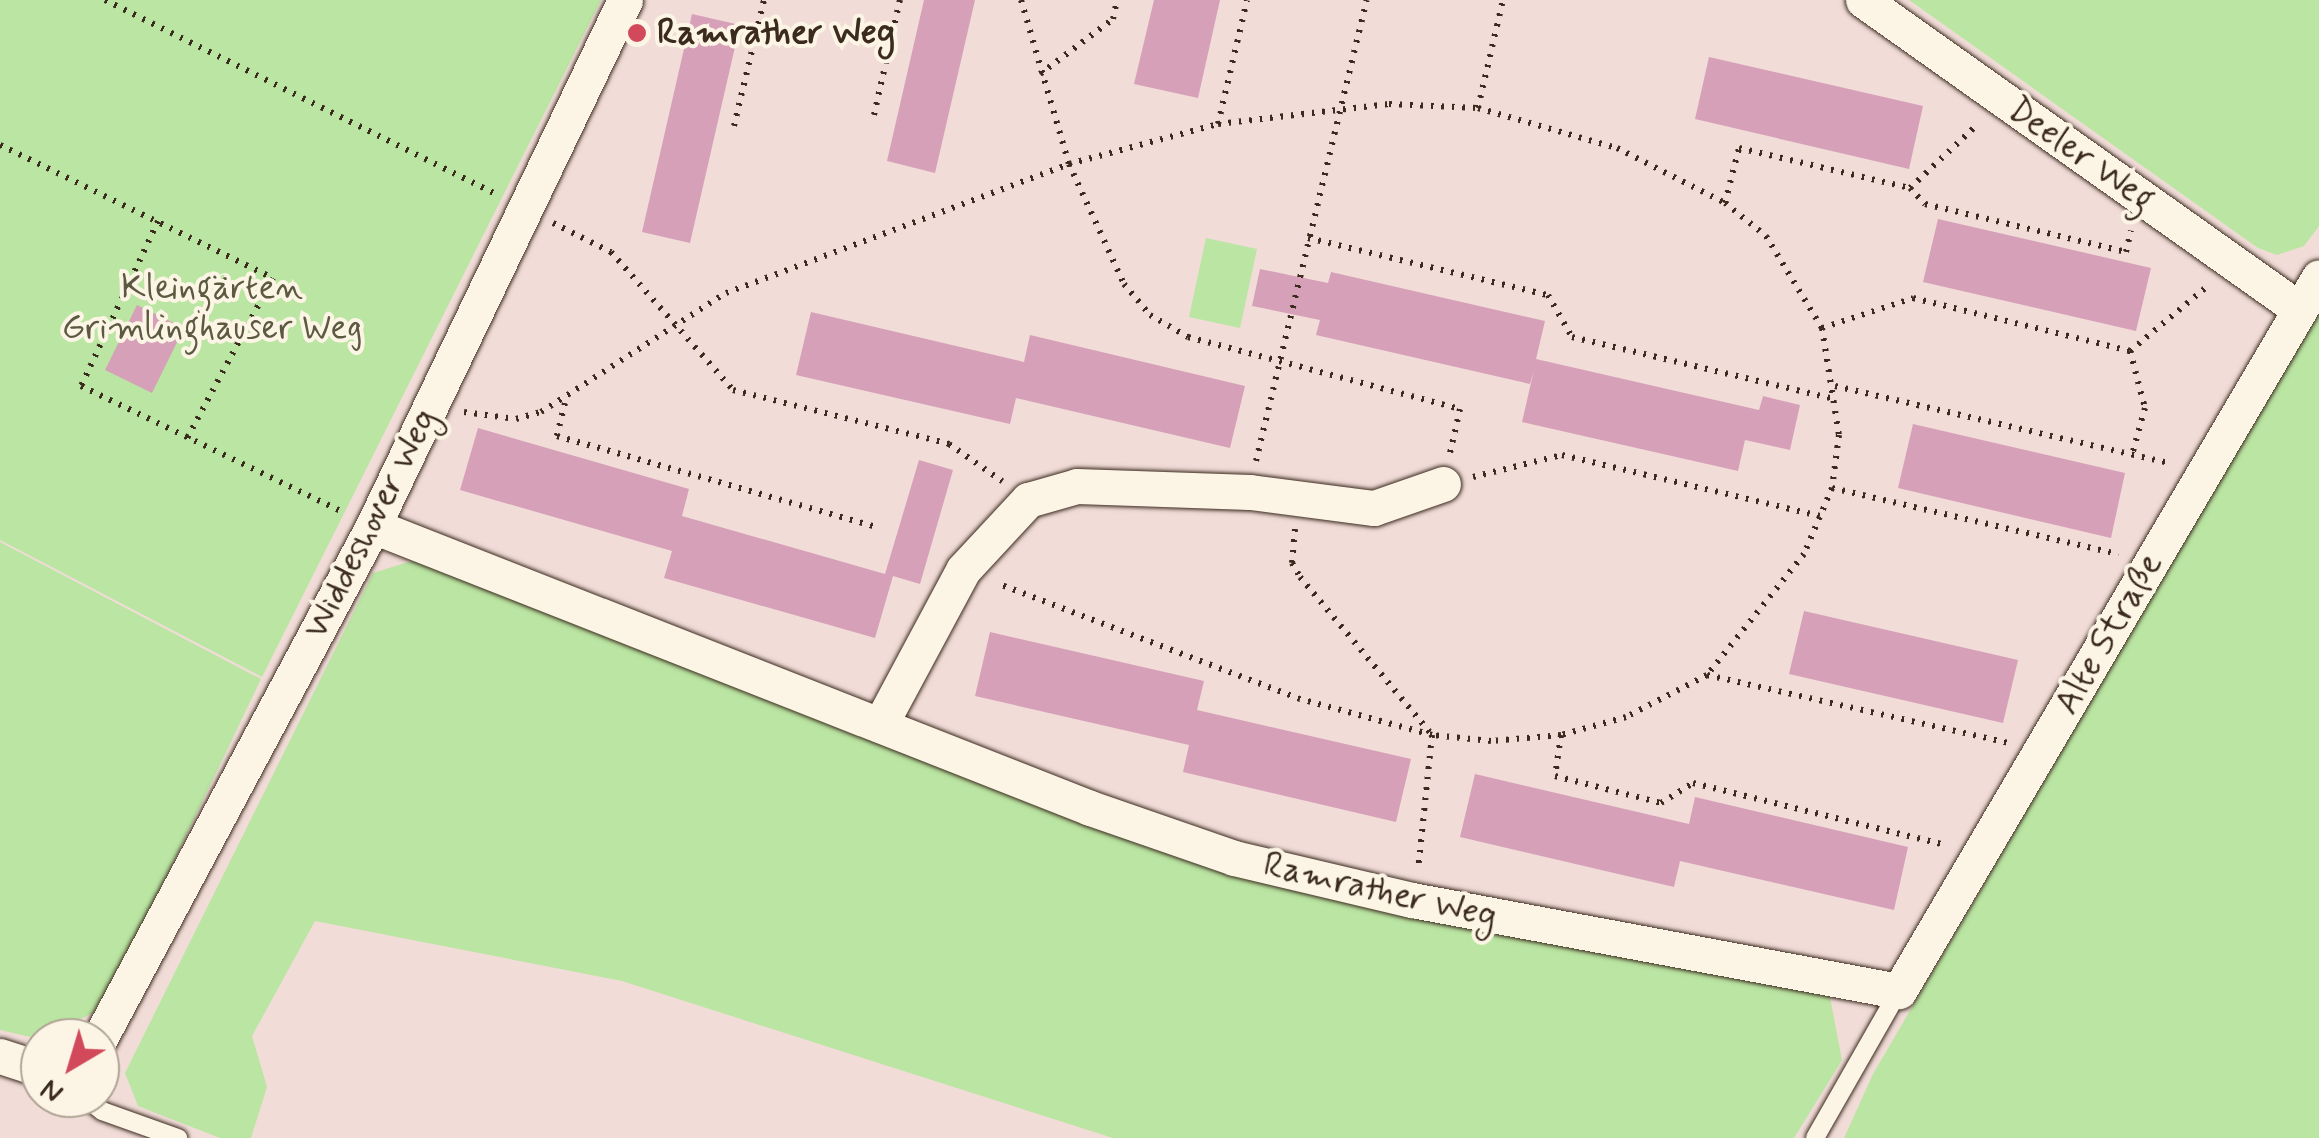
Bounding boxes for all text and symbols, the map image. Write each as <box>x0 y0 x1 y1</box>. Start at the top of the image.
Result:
place label: Ramrather Weg <box>657 12 896 54</box>
marker: Ramrather Weg <box>626 22 648 44</box>
street label: Deeler Weg <box>1999 89 2163 221</box>
park label: Kleingärten Grimlinghauser Weg <box>60 267 364 349</box>
street label: Widdeshover Weg <box>295 402 447 646</box>
street label: Alte Straße <box>2048 549 2170 719</box>
street label: Ramrather Weg <box>1259 844 1501 938</box>
north arrow <box>20 1018 120 1118</box>
text: N <box>34 1070 71 1111</box>

